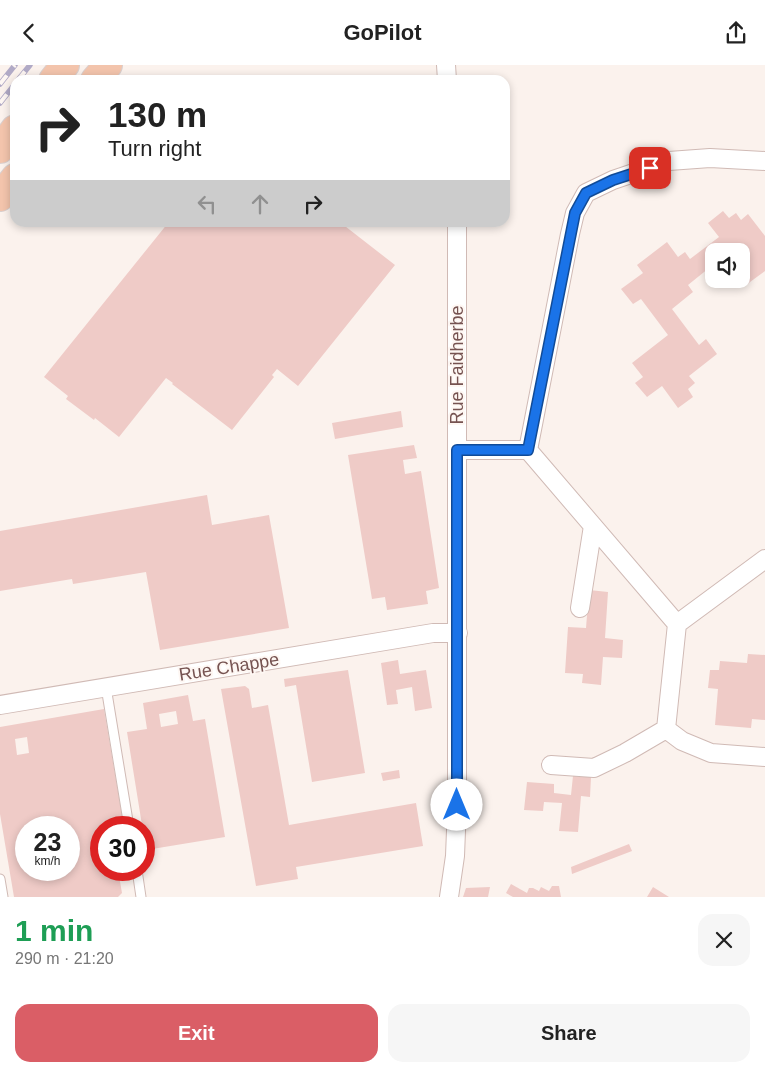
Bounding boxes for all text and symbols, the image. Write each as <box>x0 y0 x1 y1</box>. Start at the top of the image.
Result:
icon: back <box>15 19 43 47</box>
icon: share <box>722 19 750 47</box>
text: GoPilot <box>343 20 422 45</box>
icon: right <box>25 95 90 160</box>
text: 130 m <box>108 95 207 134</box>
text: Turn right <box>108 136 201 161</box>
pin <box>629 147 671 189</box>
icon: arrive <box>636 154 664 182</box>
icon: left <box>193 190 221 218</box>
icon: ahead <box>246 190 274 218</box>
icon: right <box>299 190 327 218</box>
map controls <box>705 243 750 288</box>
button: sound <box>705 243 750 288</box>
street label: Rue Faidherbe <box>447 305 467 425</box>
street label: Rue Chappe <box>178 649 280 685</box>
position arrow <box>430 778 482 830</box>
speed limit sign: 30 <box>90 816 155 881</box>
text: 23 <box>34 828 61 856</box>
text: km/h <box>34 854 61 868</box>
text: 1 min <box>15 914 93 947</box>
button: close <box>698 914 750 966</box>
text: 290 m · 21:20 <box>15 950 114 967</box>
button: Exit <box>15 1004 378 1062</box>
button: Share <box>388 1004 750 1062</box>

